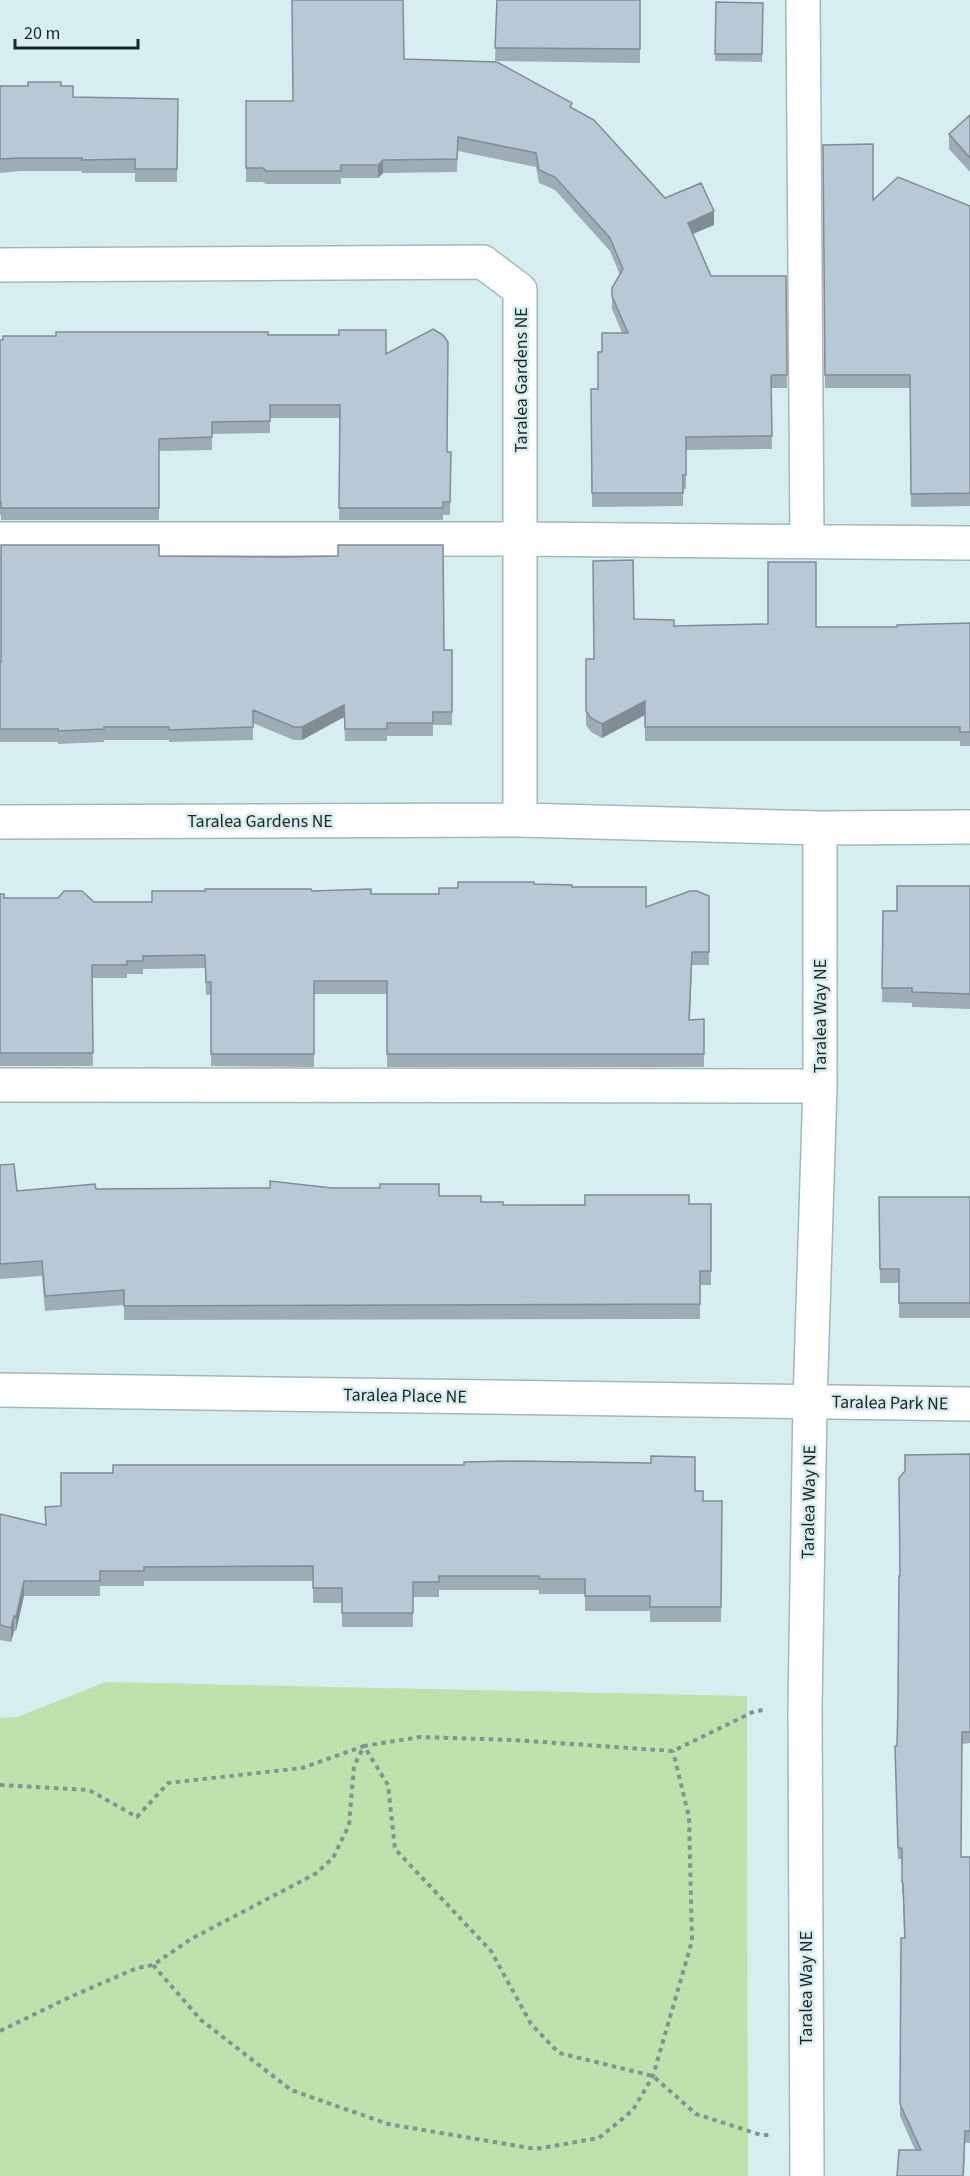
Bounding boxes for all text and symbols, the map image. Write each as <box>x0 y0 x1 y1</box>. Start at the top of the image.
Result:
scale bar <box>15 12 138 50</box>
text: 20 m <box>24 21 60 46</box>
street label: Taralea Gardens NE <box>509 307 534 453</box>
street label: Taralea Gardens NE <box>187 809 333 834</box>
street label: Taralea Way NE <box>808 959 833 1073</box>
street label: Taralea Place NE <box>343 1382 467 1410</box>
street label: Taralea Park NE <box>831 1389 949 1417</box>
street label: Taralea Way NE <box>796 1445 822 1559</box>
street label: Taralea Way NE <box>794 1931 819 2045</box>

